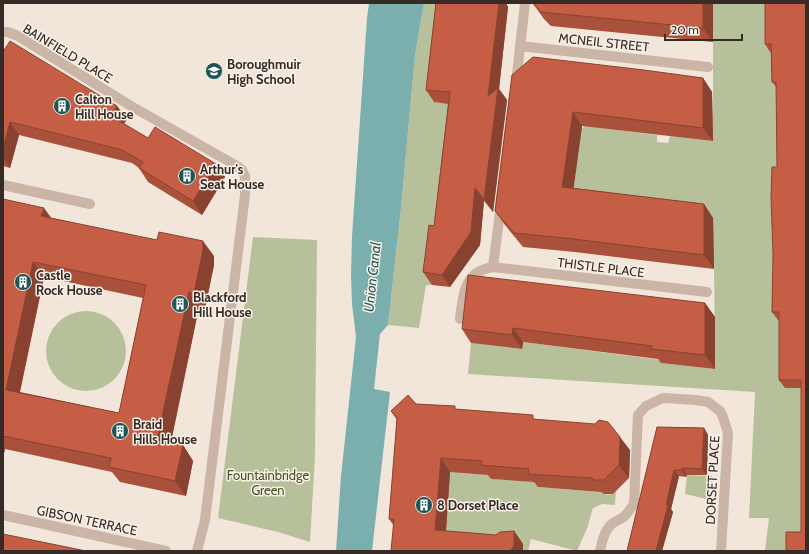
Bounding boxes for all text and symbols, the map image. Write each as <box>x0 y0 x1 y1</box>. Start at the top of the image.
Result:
scale bar <box>665 16 742 42</box>
street label: BAINFIELD PLACE <box>20 20 116 86</box>
text: 20 m <box>671 22 699 37</box>
street label: MCNEIL STREET <box>558 29 650 55</box>
place label: Boroughmuir High School <box>227 56 302 87</box>
school or university icon: Boroughmuir High School <box>204 61 224 81</box>
place label: Calton Hill House <box>75 91 134 122</box>
building icon: Calton Hill House <box>52 96 72 116</box>
place label: Arthur's Seat House <box>200 161 264 192</box>
building icon: Arthur's Seat House <box>177 166 197 186</box>
water label: Union Canal <box>359 240 385 313</box>
street label: THISTLE PLACE <box>557 254 645 280</box>
place label: Castle Rock House <box>36 267 103 298</box>
building icon: Castle Rock House <box>13 272 33 292</box>
place label: Blackford Hill House <box>193 289 252 320</box>
building icon: Blackford Hill House <box>170 294 190 314</box>
place label: Braid Hills House <box>133 416 197 447</box>
building icon: Braid Hills House <box>110 421 130 441</box>
street label: DORSET PLACE <box>702 435 722 525</box>
park label: Fountainbridge Green <box>227 467 310 498</box>
building icon: 8 Dorset Place <box>414 495 434 515</box>
place label: 8 Dorset Place <box>437 497 519 513</box>
street label: GIBSON TERRACE <box>35 502 139 538</box>

